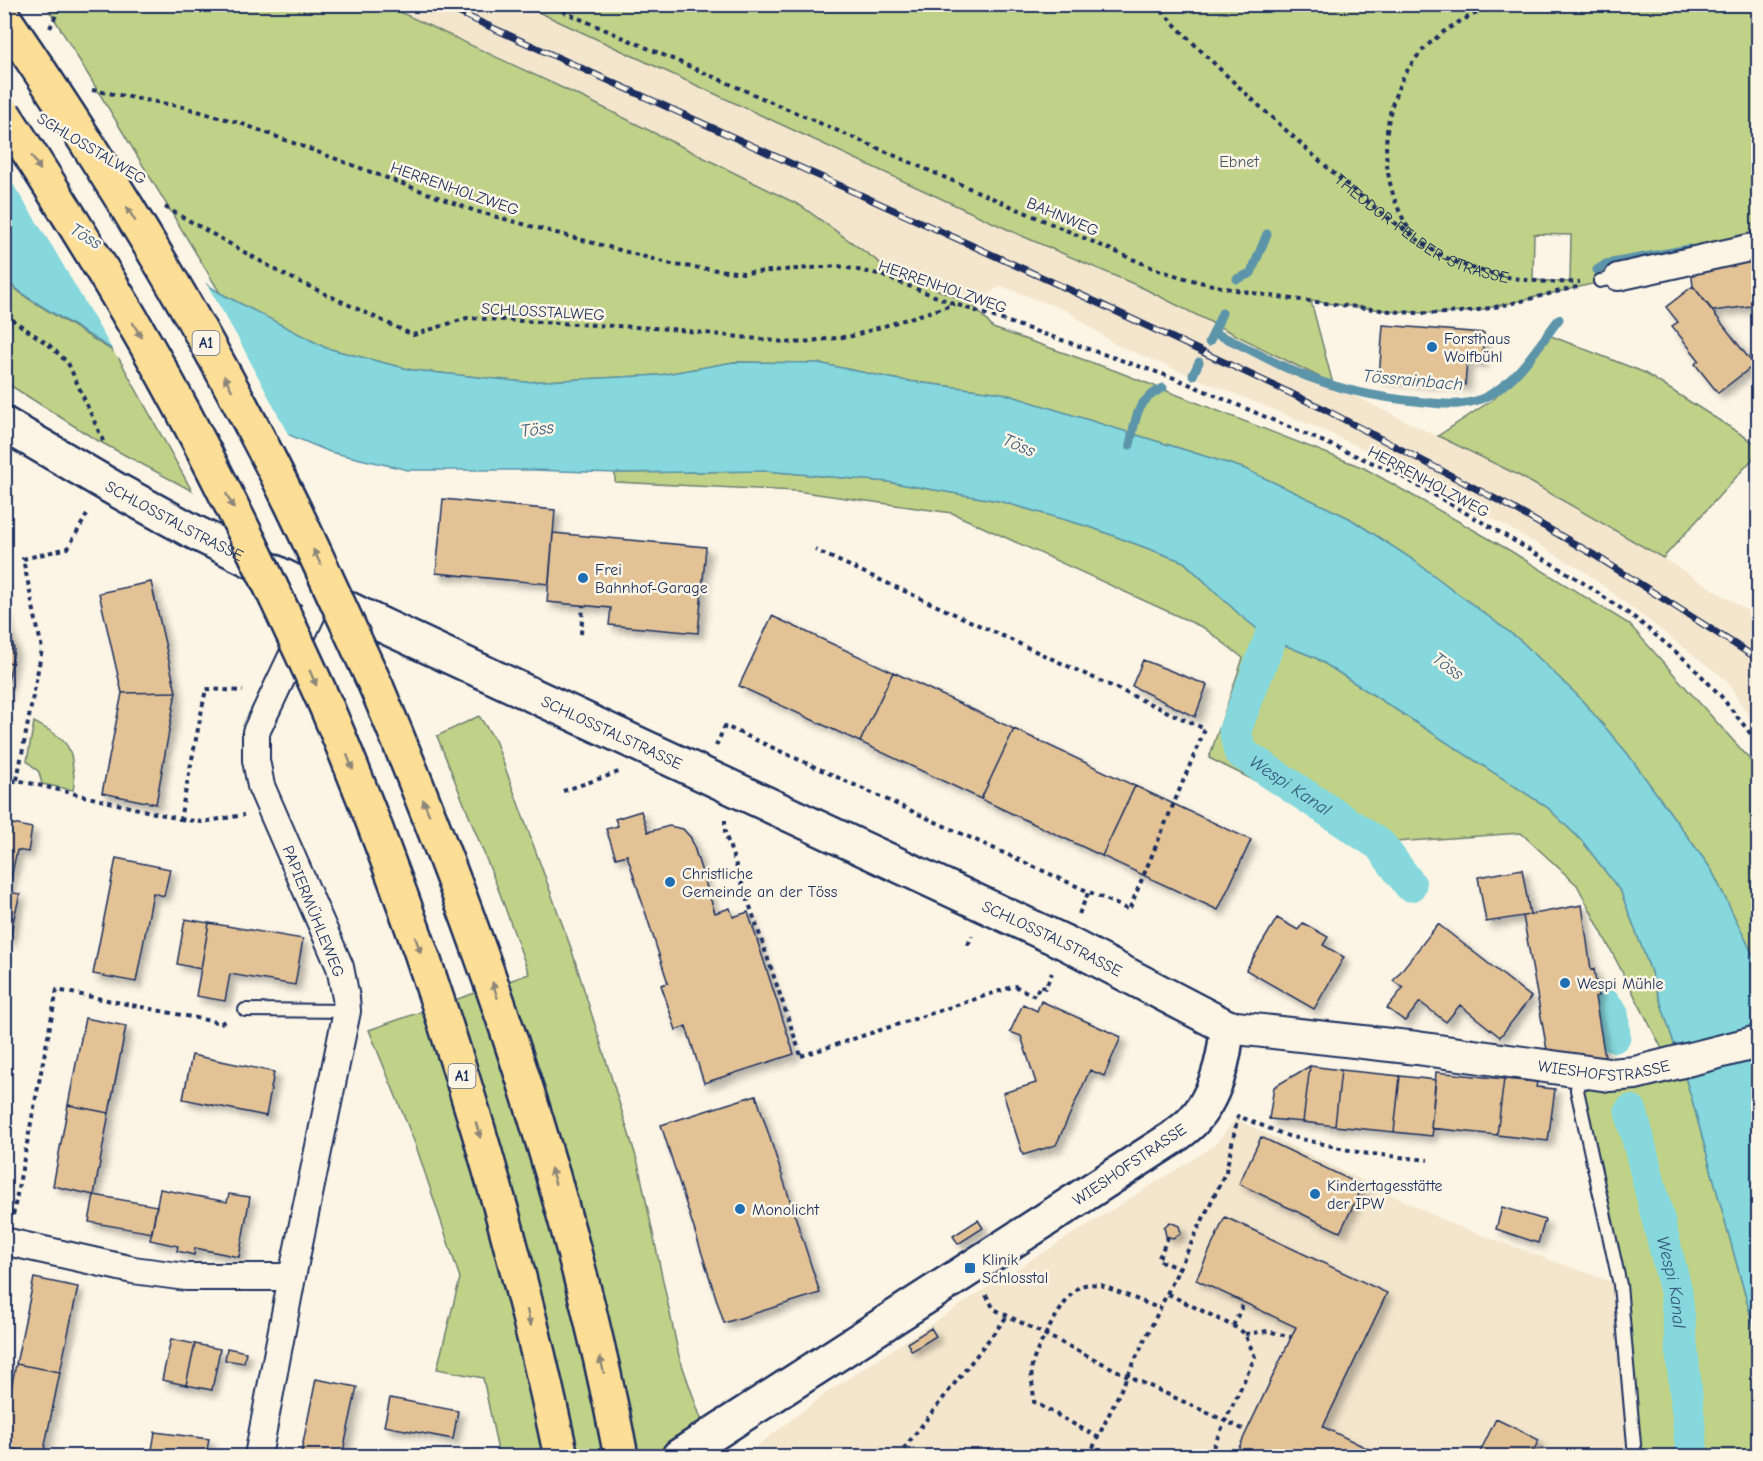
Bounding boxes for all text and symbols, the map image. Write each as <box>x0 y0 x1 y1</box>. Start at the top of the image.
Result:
street label: SCHLOSSTALWEG <box>34 109 149 188</box>
park label: Ebnet <box>1219 153 1259 171</box>
one-way arrow <box>31 155 42 171</box>
street label: HERRENHOLZWEG <box>388 159 521 219</box>
street label: THEODOR-FELBER-STRASSE <box>1331 170 1511 287</box>
street label: BAHNWEG <box>1024 194 1101 240</box>
one-way arrow <box>126 206 137 222</box>
water label: Töss <box>66 219 106 254</box>
street label: HERRENHOLZWEG <box>876 257 1009 317</box>
street label: SCHLOSSTALWEG <box>481 300 605 324</box>
one-way arrow <box>132 322 142 339</box>
place label: Forsthaus Wolfbühl <box>1444 330 1510 366</box>
road number: A1 <box>192 331 220 355</box>
marker: Forsthaus Wolfbühl <box>1425 340 1439 354</box>
water label: Tössrainbach <box>1362 366 1464 395</box>
one-way arrow <box>223 374 233 391</box>
water label: Töss <box>519 417 555 442</box>
water label: Töss <box>999 429 1039 462</box>
street label: HERRENHOLZWEG <box>1365 442 1492 521</box>
street label: SCHLOSSTALSTRASSE <box>102 477 246 565</box>
one-way arrow <box>225 493 234 510</box>
one-way arrow <box>312 548 321 565</box>
place label: Frei Bahnhof-Garage <box>595 561 708 597</box>
marker: Frei Bahnhof-Garage <box>576 571 590 585</box>
water label: Töss <box>1428 648 1468 685</box>
one-way arrow <box>309 669 318 686</box>
street label: SCHLOSSTALSTRASSE <box>538 692 685 774</box>
water label: Wespi Kanal <box>1245 751 1336 821</box>
one-way arrow <box>346 753 355 771</box>
one-way arrow <box>421 798 431 816</box>
street label: PAPIERMÜHLEWEG <box>278 843 348 980</box>
place label: Christliche Gemeinde an der Töss <box>682 865 838 901</box>
marker: Christliche Gemeinde an der Töss <box>663 875 677 889</box>
street label: SCHLOSSTALSTRASSE <box>979 897 1125 981</box>
one-way arrow <box>413 936 423 954</box>
place label: Wespi Mühle <box>1577 975 1664 993</box>
marker: Wespi Mühle <box>1558 976 1572 990</box>
one-way arrow <box>489 981 499 999</box>
street label: WIESHOFSTRASSE <box>1537 1056 1672 1085</box>
road number: A1 <box>448 1064 476 1088</box>
street label: WIESHOFSTRASSE <box>1069 1120 1190 1209</box>
one-way arrow <box>474 1121 483 1139</box>
one-way arrow <box>548 1167 557 1185</box>
place label: Kindertagesstätte der IPW <box>1327 1177 1443 1213</box>
marker: Kindertagesstätte der IPW <box>1308 1187 1322 1201</box>
place label: Monolicht <box>752 1201 820 1219</box>
marker: Monolicht <box>733 1202 747 1216</box>
water label: Wespi Kanal <box>1652 1234 1690 1330</box>
place label: Klinik Schlosstal <box>982 1251 1048 1287</box>
marker: Klinik Schlosstal <box>963 1261 977 1275</box>
one-way arrow <box>525 1309 535 1327</box>
one-way arrow <box>596 1355 606 1374</box>

